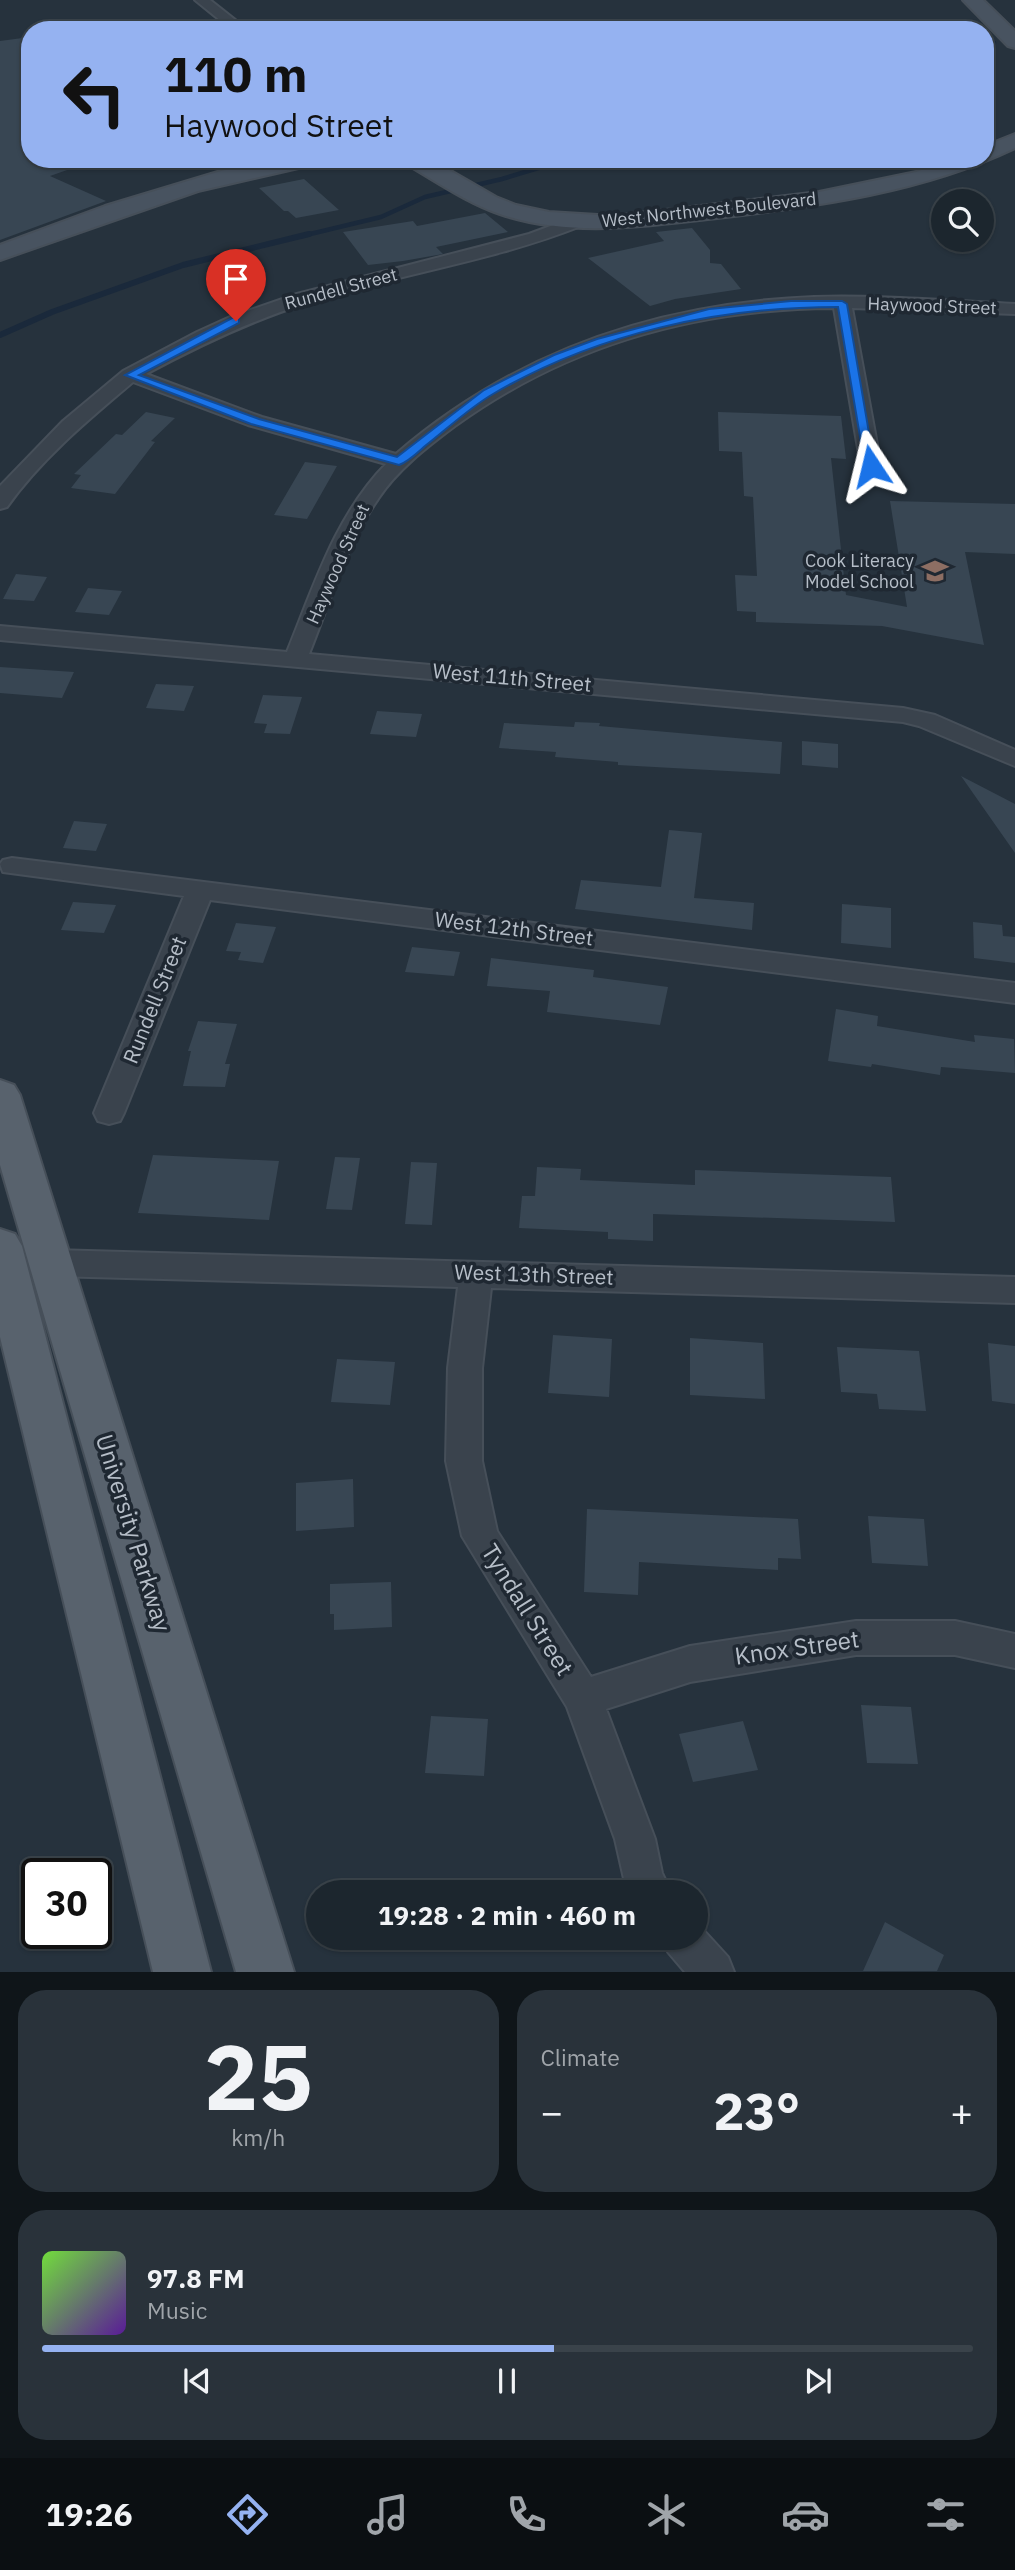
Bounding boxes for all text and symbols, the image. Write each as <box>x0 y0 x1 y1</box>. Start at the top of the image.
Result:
text: 110 m <box>164 42 308 105</box>
icon: left <box>49 49 140 140</box>
text: Haywood Street <box>164 104 394 146</box>
street label: West Northwest Boulevard <box>601 187 817 232</box>
map controls <box>931 189 994 252</box>
button: search <box>931 189 994 252</box>
pin <box>206 249 266 321</box>
icon: arrive <box>217 260 255 298</box>
street label: Rundell Street <box>282 262 400 315</box>
street label: Haywood Street <box>867 292 997 319</box>
position arrow <box>834 429 908 503</box>
street label: Haywood Street <box>301 500 374 627</box>
place label: Cook Literacy Model School <box>805 549 914 593</box>
school or university icon: Cook Literacy Model School <box>920 556 950 586</box>
street label: West 11th Street <box>431 656 593 698</box>
street label: West 12th Street <box>433 904 595 952</box>
street label: Rundell Street <box>116 932 192 1067</box>
street label: West 13th Street <box>454 1257 614 1291</box>
street label: University Parkway <box>89 1430 179 1635</box>
street label: Tyndall Street <box>475 1538 581 1681</box>
street label: Knox Street <box>733 1622 861 1672</box>
speed limit sign: 30 <box>21 1858 112 1949</box>
text: 19:28 · 2 min · 460 m <box>378 1898 636 1932</box>
text: 25 <box>204 2017 313 2135</box>
text: Climate <box>541 2042 620 2072</box>
text: 23° <box>713 2077 800 2144</box>
text: − <box>541 2087 563 2136</box>
text: + <box>950 2087 973 2136</box>
text: km/h <box>231 2122 285 2152</box>
text: 97.8 FM <box>147 2261 245 2295</box>
text: Music <box>147 2295 207 2325</box>
icon: previous <box>178 2362 216 2400</box>
icon: pause <box>488 2362 526 2400</box>
icon: next <box>799 2362 837 2400</box>
icon: directions <box>223 2490 272 2539</box>
icon: music <box>363 2490 412 2539</box>
icon: phone <box>502 2490 551 2539</box>
icon: climate <box>642 2490 691 2539</box>
icon: car <box>781 2490 830 2539</box>
icon: filters <box>921 2490 970 2539</box>
text: 19:26 <box>45 2493 133 2535</box>

